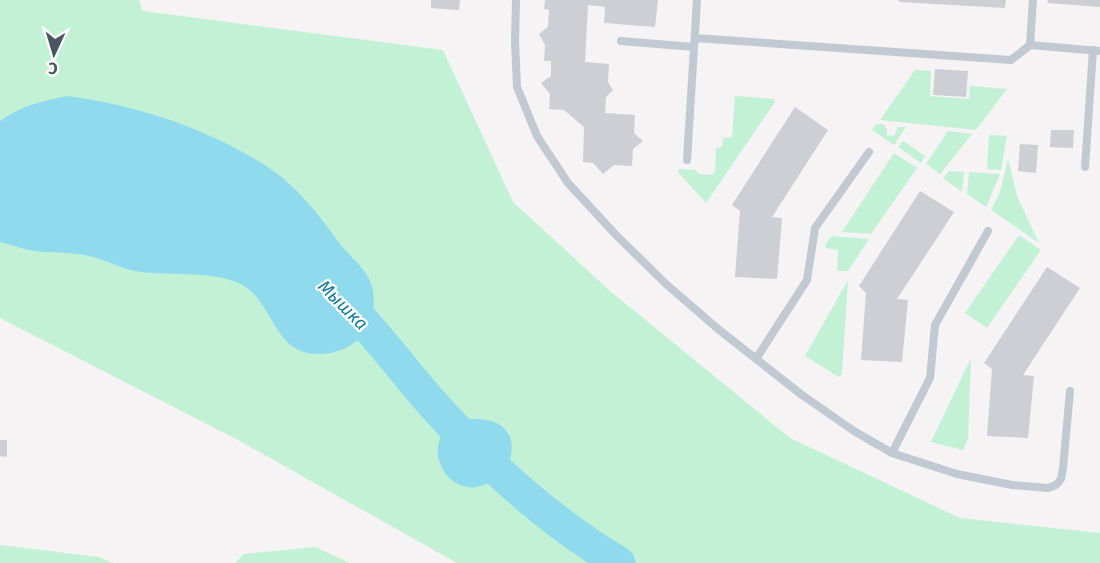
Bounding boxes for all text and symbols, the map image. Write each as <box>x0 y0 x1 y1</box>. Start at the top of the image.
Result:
north arrow <box>24 24 84 84</box>
text: С <box>47 59 58 78</box>
water label: Мышка <box>313 275 373 335</box>

